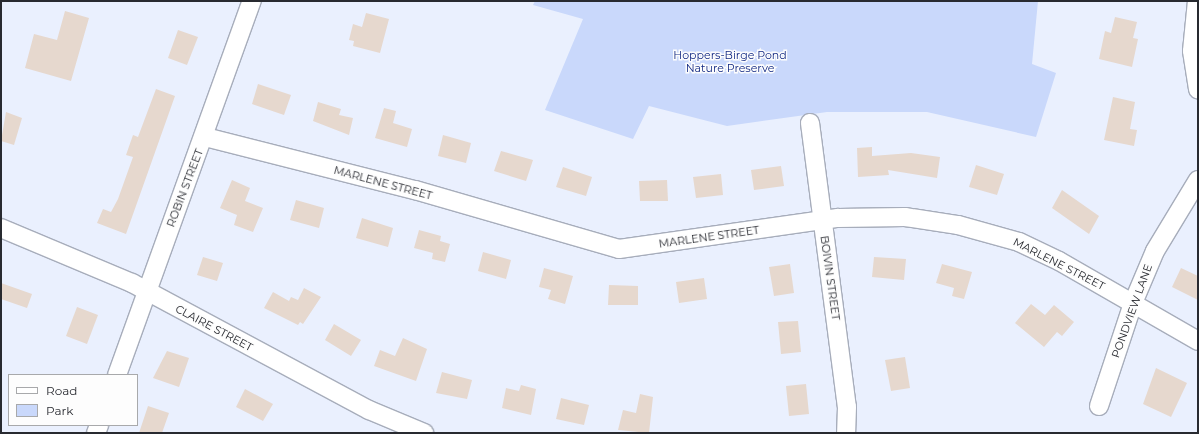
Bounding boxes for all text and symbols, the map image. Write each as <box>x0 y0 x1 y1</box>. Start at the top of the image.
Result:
park label: Hoppers-Birge Pond Nature Preserve <box>673 49 787 75</box>
street label: ROBIN STREET <box>164 147 206 229</box>
street label: MARLENE STREET <box>332 164 434 202</box>
street label: MARLENE STREET <box>658 223 760 251</box>
street label: BOIVIN STREET <box>818 235 842 321</box>
street label: MARLENE STREET <box>1011 235 1107 293</box>
street label: PONDVIEW LANE <box>1109 262 1155 360</box>
street label: CLAIRE STREET <box>173 302 255 354</box>
legend <box>8 374 138 426</box>
text: Road <box>46 383 77 398</box>
text: Park <box>46 403 73 418</box>

